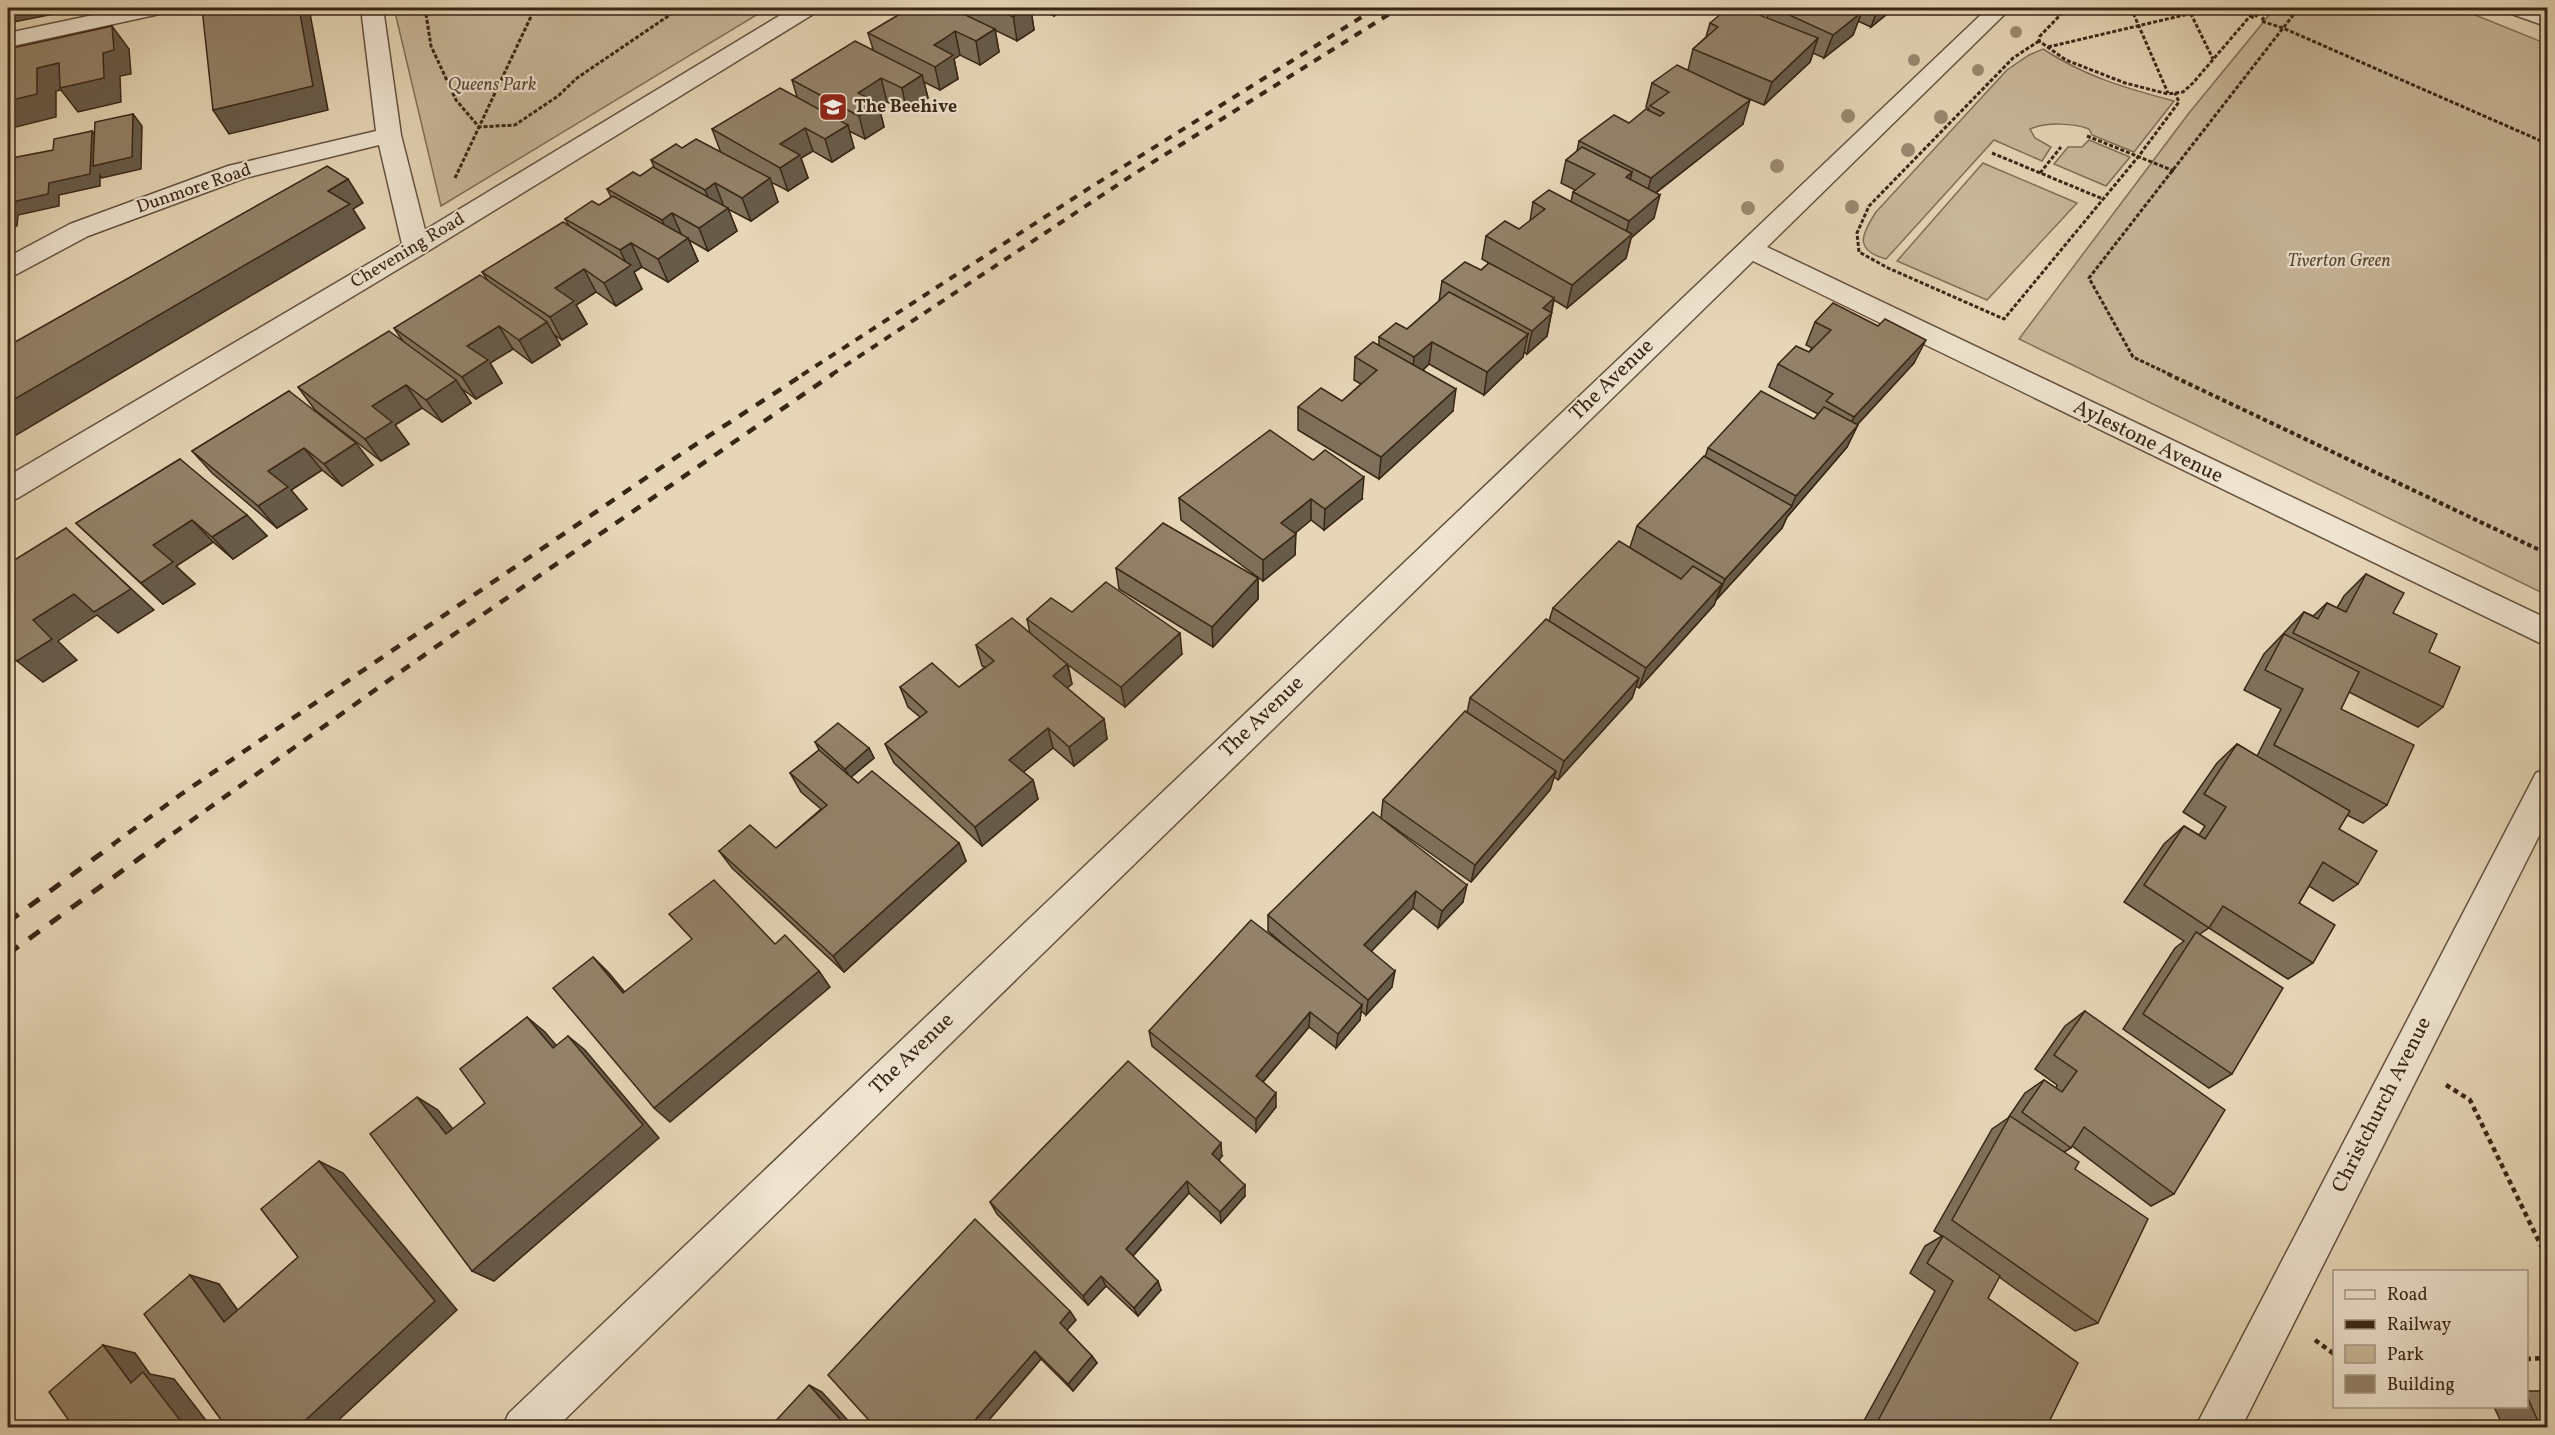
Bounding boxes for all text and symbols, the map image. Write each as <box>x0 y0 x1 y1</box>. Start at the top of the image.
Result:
park label: Queens Park <box>448 73 536 98</box>
school or university icon: The Beehive <box>817 91 849 123</box>
place label: The Beehive <box>854 95 957 120</box>
street label: Dunmore Road <box>133 158 255 220</box>
street label: Chevening Road <box>346 207 470 295</box>
park label: Tiverton Green <box>2287 249 2391 274</box>
street label: The Avenue <box>1563 332 1661 428</box>
street label: Aylestone Avenue <box>2068 393 2228 491</box>
street label: The Avenue <box>1213 669 1311 765</box>
street label: The Avenue <box>863 1006 961 1102</box>
street label: Christchurch Avenue <box>2325 1012 2439 1198</box>
legend <box>2333 1270 2528 1408</box>
text: Road <box>2387 1283 2428 1308</box>
text: Railway <box>2387 1313 2451 1338</box>
text: Park <box>2387 1343 2424 1368</box>
text: Building <box>2387 1373 2455 1398</box>

